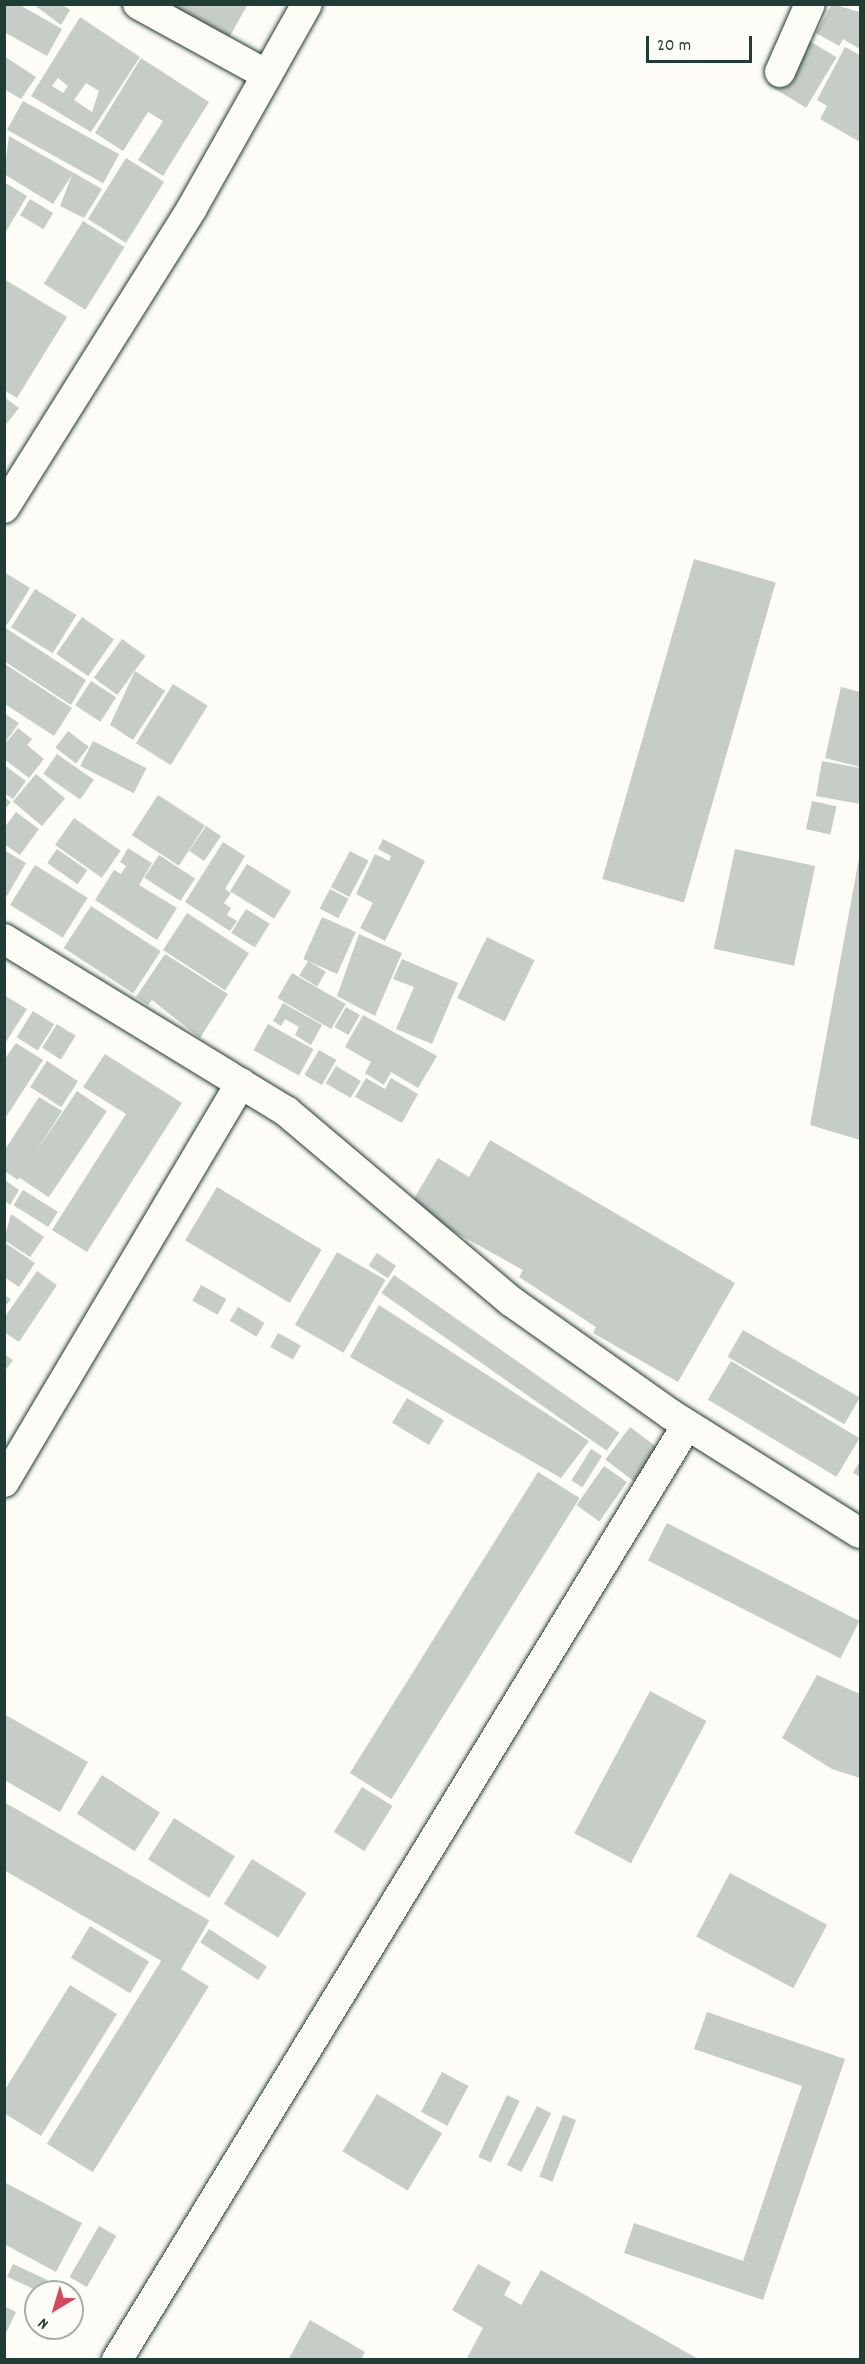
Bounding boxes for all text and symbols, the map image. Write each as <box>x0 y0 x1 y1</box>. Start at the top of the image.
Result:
scale bar <box>649 24 756 62</box>
text: 20 m <box>657 34 691 59</box>
north arrow <box>24 2280 84 2340</box>
text: N <box>34 2312 54 2334</box>

